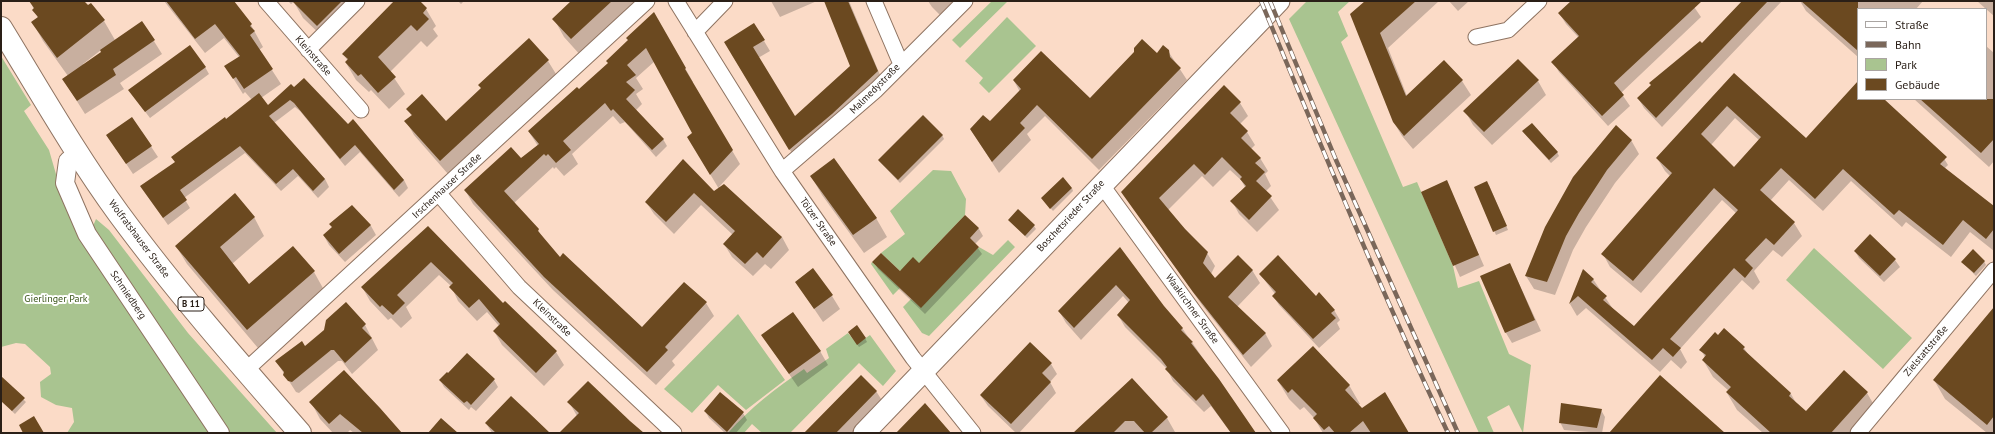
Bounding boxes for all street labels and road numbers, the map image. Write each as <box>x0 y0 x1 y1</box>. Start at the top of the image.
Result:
street label: Kleinstraße <box>292 33 334 79</box>
street label: Malmedystraße <box>847 61 903 117</box>
street label: Irschenhauser Straße <box>410 151 484 221</box>
street label: Boschetsrieder Straße <box>1035 178 1107 254</box>
street label: Tölzer Straße <box>797 195 839 249</box>
street label: Wolfratshauser Straße <box>106 198 172 280</box>
street label: Schmiedberg <box>107 269 149 321</box>
street label: Waakirchner Straße <box>1163 272 1221 346</box>
road number: B 11 <box>178 297 204 311</box>
street label: Kleinstraße <box>530 297 574 339</box>
street label: Zielstattstraße <box>1901 323 1951 379</box>

